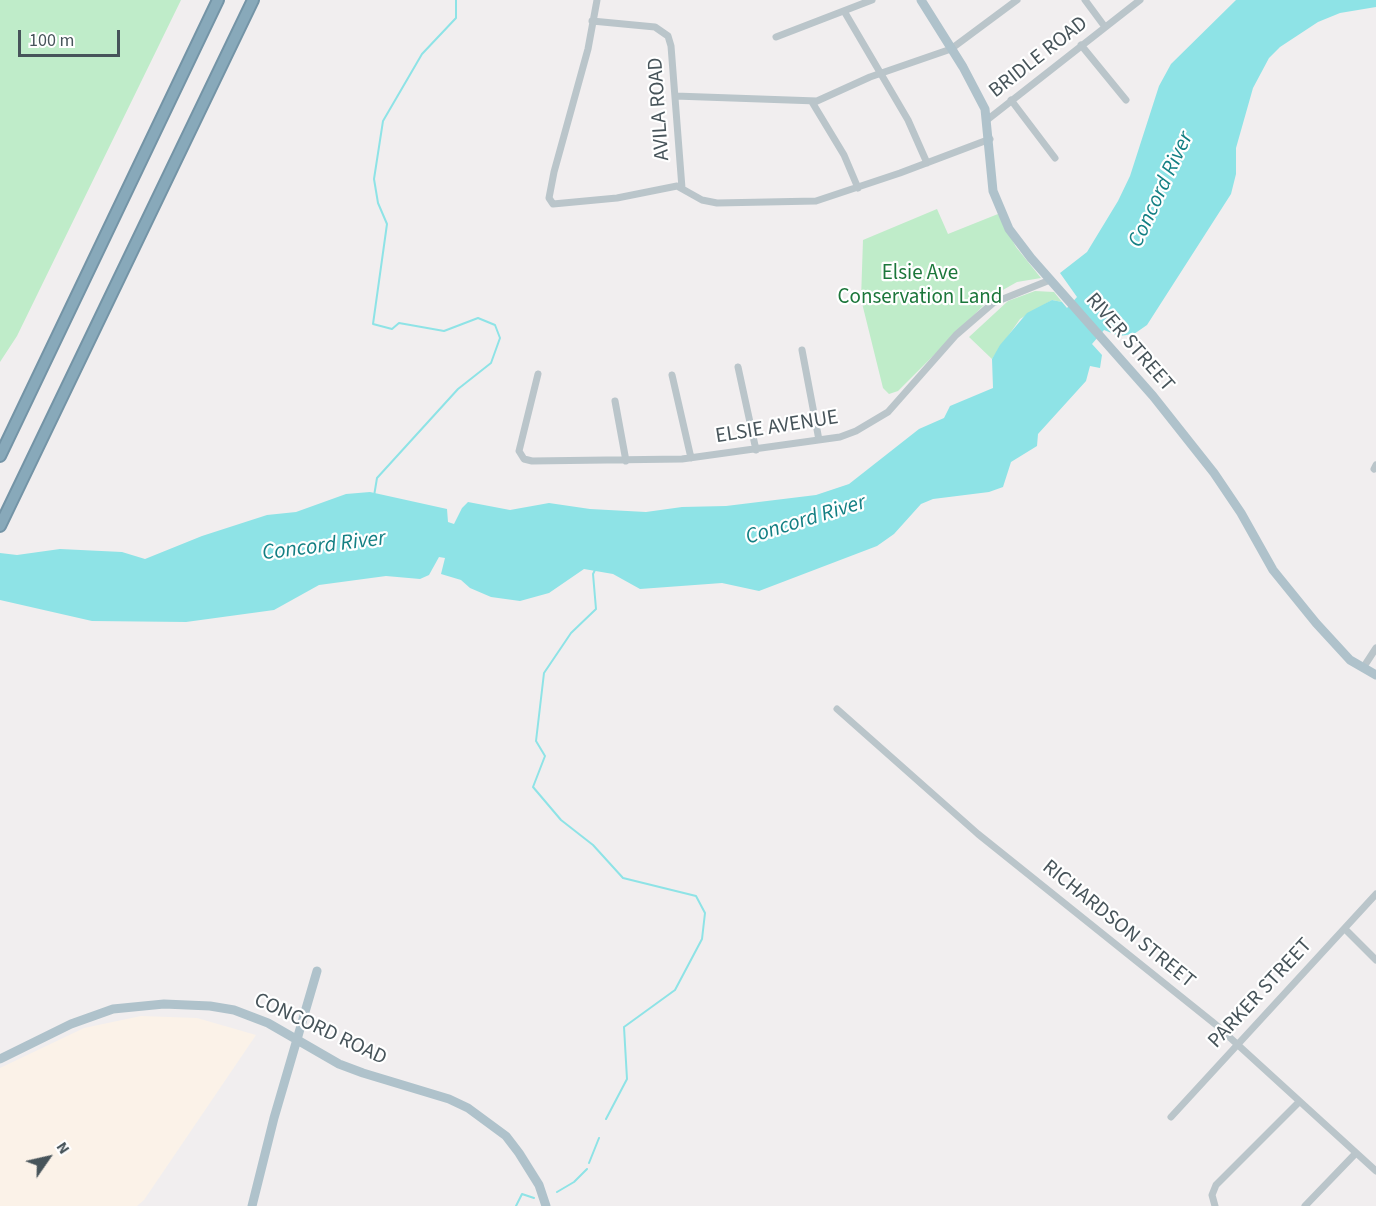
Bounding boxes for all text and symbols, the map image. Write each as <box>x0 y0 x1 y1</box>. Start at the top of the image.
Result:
street label: BRIDLE ROAD <box>985 12 1093 104</box>
scale bar <box>21 18 123 56</box>
text: 100 m <box>29 28 74 53</box>
street label: AVILA ROAD <box>644 57 676 161</box>
water label: Concord River <box>1124 128 1200 252</box>
park label: Elsie Ave Conservation Land <box>838 261 1002 311</box>
street label: RIVER STREET <box>1079 288 1179 398</box>
street label: ELSIE AVENUE <box>714 406 840 450</box>
water label: Concord River <box>743 490 869 552</box>
water label: Concord River <box>261 526 387 568</box>
street label: RICHARDSON STREET <box>1036 855 1200 995</box>
street label: PARKER STREET <box>1204 934 1318 1054</box>
street label: CONCORD ROAD <box>250 988 390 1072</box>
north arrow <box>18 1128 78 1188</box>
text: N <box>51 1137 75 1158</box>

